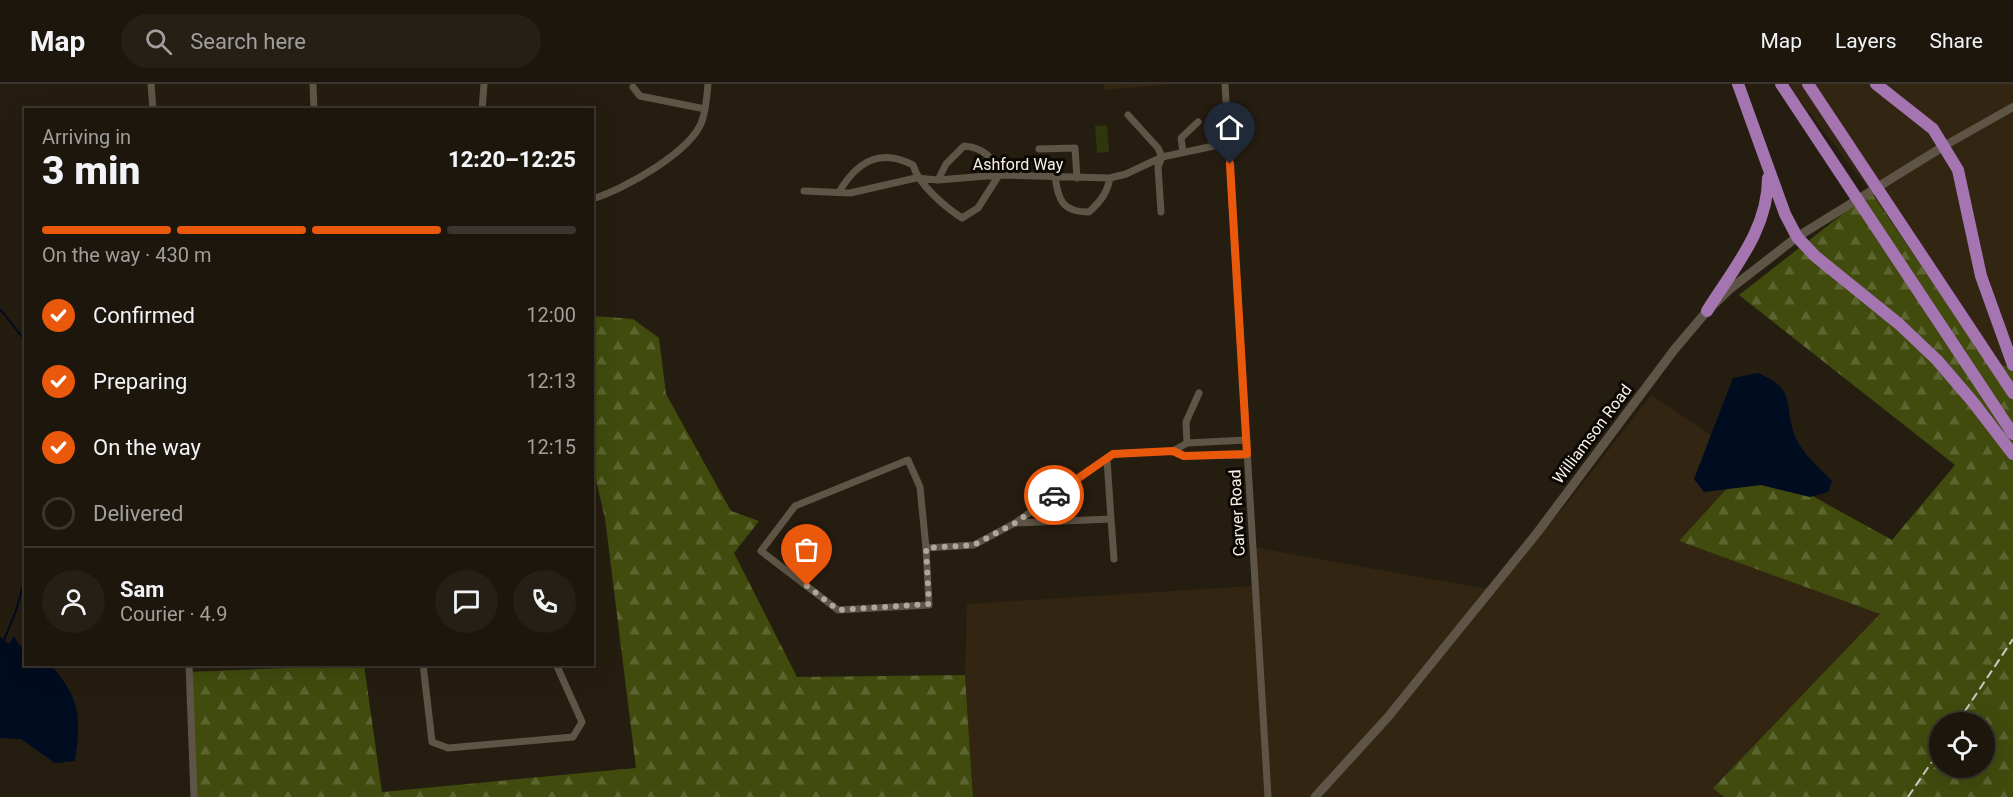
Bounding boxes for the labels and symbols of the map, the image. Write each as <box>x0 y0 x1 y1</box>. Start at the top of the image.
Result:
pin <box>1204 102 1255 164</box>
street label: Ashford Way <box>973 155 1064 174</box>
street label: Williamson Road <box>1548 381 1636 487</box>
courier <box>1024 465 1084 525</box>
street label: Carver Road <box>1225 469 1249 557</box>
pin <box>781 524 832 586</box>

